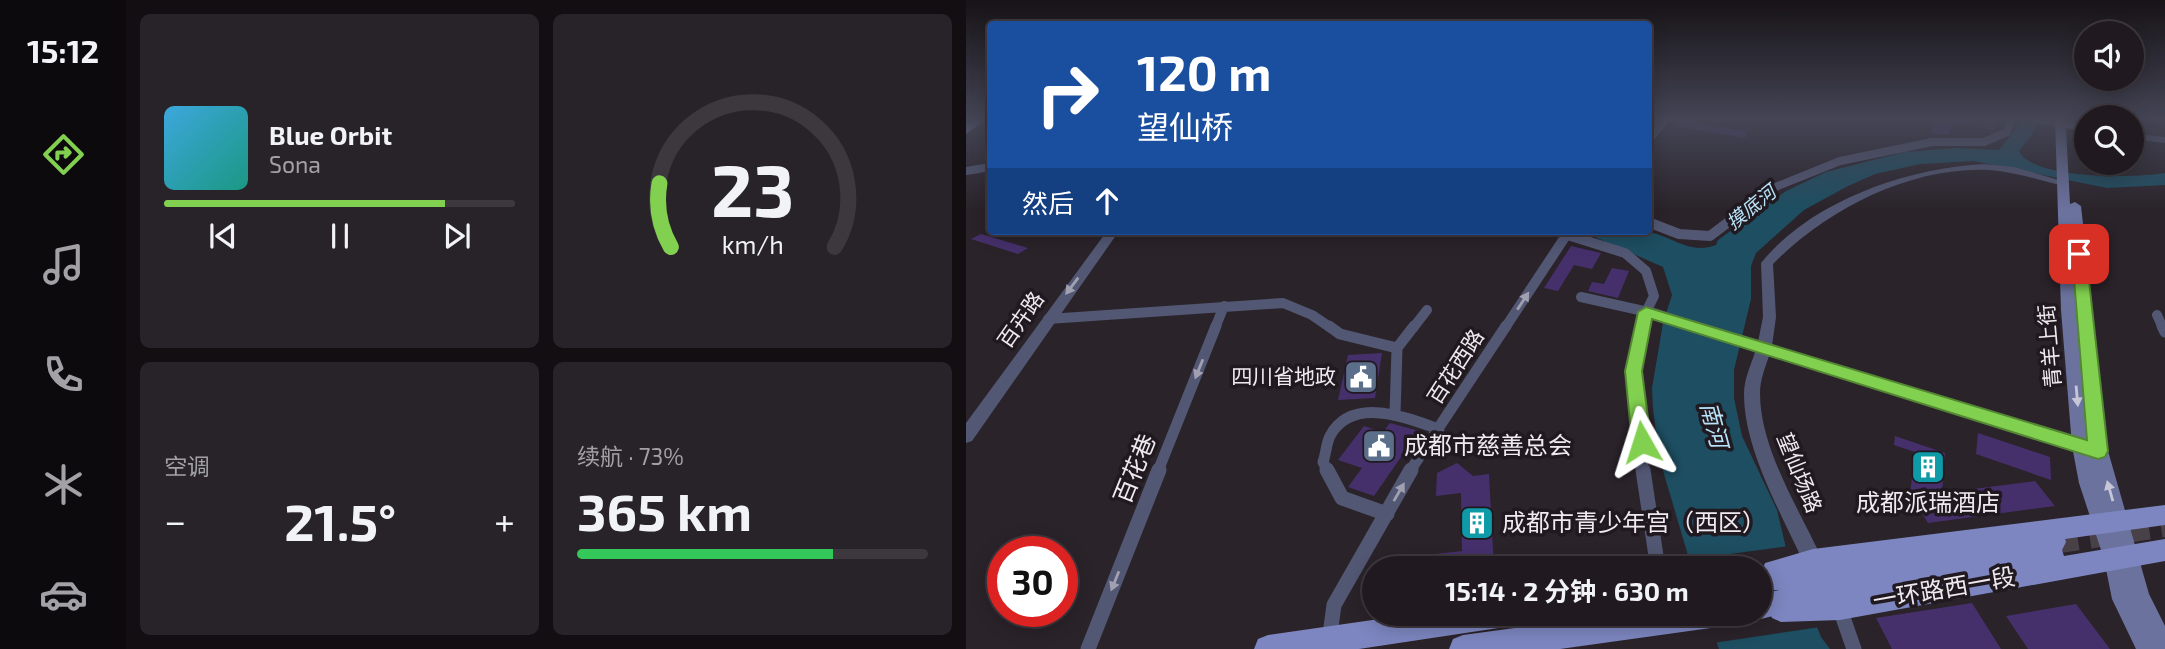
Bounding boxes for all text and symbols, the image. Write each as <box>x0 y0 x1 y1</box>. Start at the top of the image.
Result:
map controls <box>2074 21 2144 175</box>
button: sound <box>2074 21 2144 91</box>
text: 15:12 <box>27 31 99 69</box>
text: 120 m <box>1137 42 1271 101</box>
icon: right <box>1022 49 1113 140</box>
button: search <box>2074 105 2144 175</box>
text: 望仙桥 <box>1137 107 1233 145</box>
text: Blue Orbit <box>269 119 392 150</box>
icon: directions <box>39 130 88 179</box>
text: 23 <box>711 144 794 232</box>
text: Sona <box>269 150 321 178</box>
water label: 摸底河 <box>1721 177 1783 233</box>
icon: ahead <box>1088 182 1126 220</box>
text: 然后 <box>1022 187 1074 218</box>
icon: previous <box>204 217 242 255</box>
icon: pause <box>321 217 359 255</box>
icon: next <box>438 217 476 255</box>
pin <box>2049 224 2109 284</box>
text: km/h <box>721 229 784 259</box>
icon: arrive <box>2060 235 2098 273</box>
icon: music <box>39 240 88 289</box>
one-way arrow <box>1065 276 1080 294</box>
street label: 百卉路 <box>991 286 1048 352</box>
one-way arrow <box>1516 291 1529 310</box>
street label: 青羊上街 <box>2032 303 2065 389</box>
street label: 百花西路 <box>1421 324 1488 408</box>
icon: phone <box>39 350 88 399</box>
public building icon: 四川省地政 <box>1342 358 1380 396</box>
one-way arrow <box>1193 359 1204 380</box>
place label: 四川省地政 <box>1231 363 1336 388</box>
one-way arrow <box>2072 386 2083 408</box>
water label: 南河 <box>1695 399 1735 454</box>
position arrow <box>1605 405 1679 479</box>
public building icon: 成都市慈善总会 <box>1360 427 1398 465</box>
street label: 望仙场路 <box>1773 429 1828 516</box>
street label: 百花巷 <box>1107 430 1161 507</box>
place label: 成都市慈善总会 <box>1404 430 1572 459</box>
text: 续航 · 73% <box>577 442 684 470</box>
building icon: 成都派瑞酒店 <box>1909 448 1947 486</box>
text: 空调 <box>164 452 210 480</box>
icon: climate <box>39 460 88 509</box>
text: 365 km <box>577 479 752 541</box>
one-way arrow <box>2104 480 2114 501</box>
one-way arrow <box>1393 482 1405 501</box>
place label: 成都派瑞酒店 <box>1856 487 2000 516</box>
text: 21.5° <box>284 489 396 551</box>
text: − <box>164 497 186 543</box>
text: + <box>494 497 515 543</box>
building icon: 成都市青少年宫（西区） <box>1458 504 1496 542</box>
place label: 成都市青少年宫（西区） <box>1502 507 1766 536</box>
speed limit sign: 30 <box>987 536 1078 627</box>
street label: 一环路西一段 <box>1870 561 2017 614</box>
icon: car <box>39 570 88 619</box>
one-way arrow <box>1109 570 1120 591</box>
text: 15:14 · 2 分钟 · 630 m <box>1445 575 1689 606</box>

